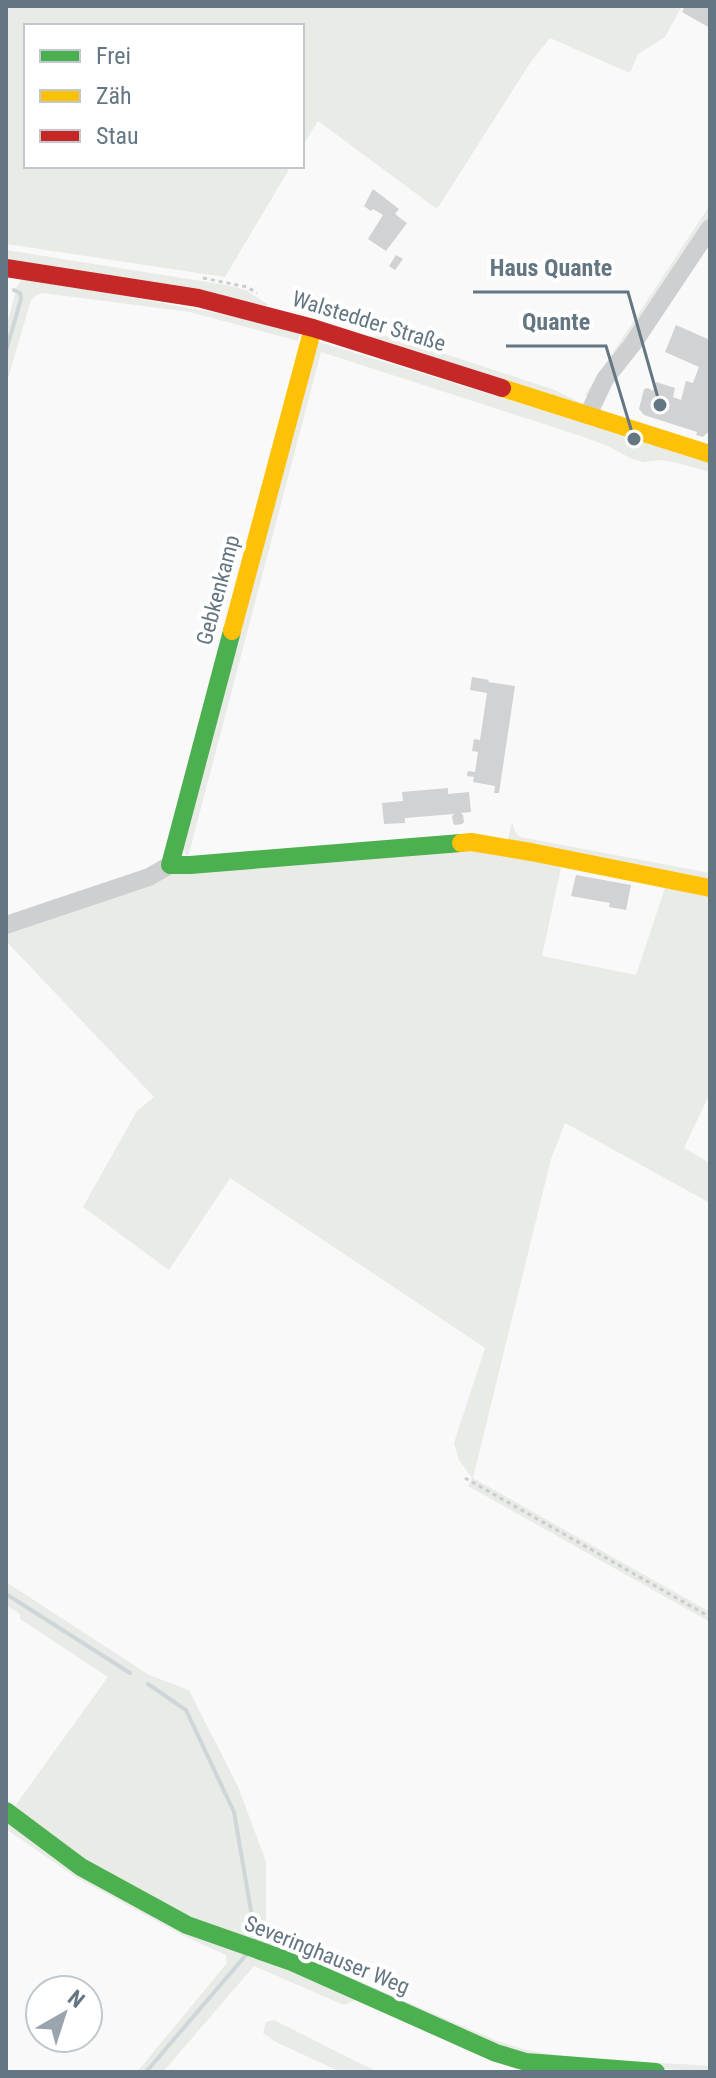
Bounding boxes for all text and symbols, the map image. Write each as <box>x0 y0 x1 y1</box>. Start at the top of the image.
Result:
legend <box>24 24 304 168</box>
text: Frei <box>96 42 131 70</box>
text: Zäh <box>96 82 132 110</box>
text: Stau <box>96 122 139 150</box>
callout: Haus Quante <box>473 244 628 292</box>
text: Haus Quante <box>490 254 612 282</box>
street label: Walstedder Straße <box>289 286 449 356</box>
callout: Quante <box>506 298 606 346</box>
text: Quante <box>522 308 590 336</box>
street label: Gebkenkamp <box>191 532 245 648</box>
street label: Severinghauser Weg <box>241 1910 413 2000</box>
north arrow <box>24 1974 104 2054</box>
text: N <box>63 1985 89 2013</box>

